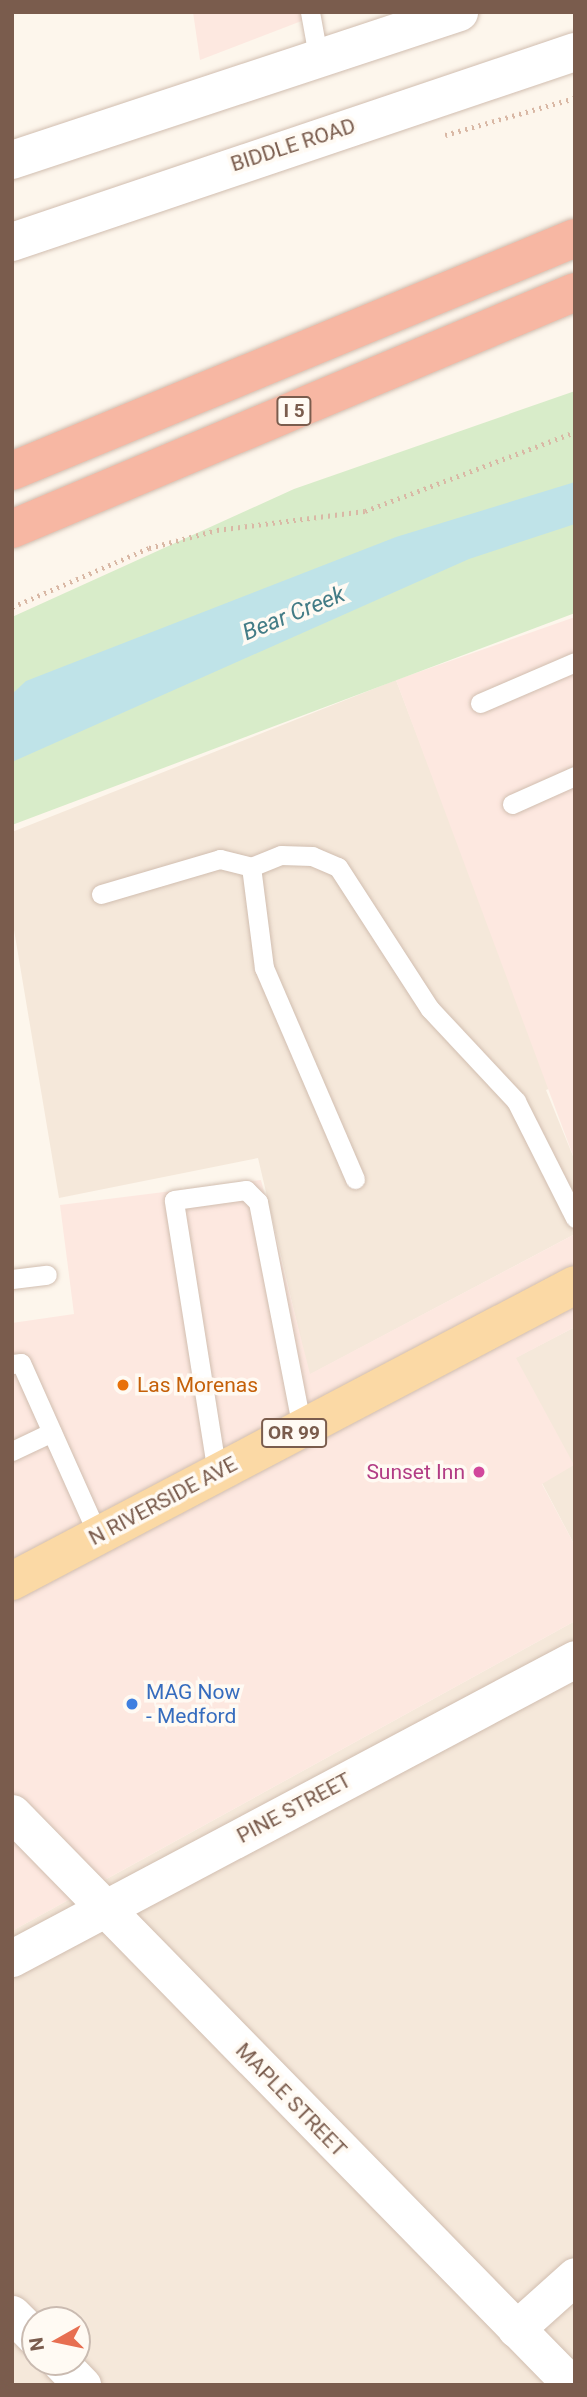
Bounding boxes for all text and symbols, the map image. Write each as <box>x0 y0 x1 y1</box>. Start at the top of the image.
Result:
street label: BIDDLE ROAD <box>228 113 358 177</box>
road number: I 5 <box>275 396 313 426</box>
water label: Bear Creek <box>239 581 349 647</box>
place label: Las Morenas <box>137 1372 258 1398</box>
marker: Las Morenas <box>115 1377 131 1393</box>
road number: OR 99 <box>261 1418 327 1448</box>
street label: N RIVERSIDE AVE <box>85 1451 241 1551</box>
place label: Sunset Inn <box>366 1459 465 1485</box>
marker: Sunset Inn <box>471 1464 487 1480</box>
place label: MAG Now - Medford <box>146 1679 240 1729</box>
marker: MAG Now - Medford <box>124 1696 140 1712</box>
street label: PINE STREET <box>233 1767 355 1849</box>
street label: MAPLE STREET <box>230 2038 352 2162</box>
north arrow <box>21 2306 91 2376</box>
text: N <box>24 2336 49 2352</box>

